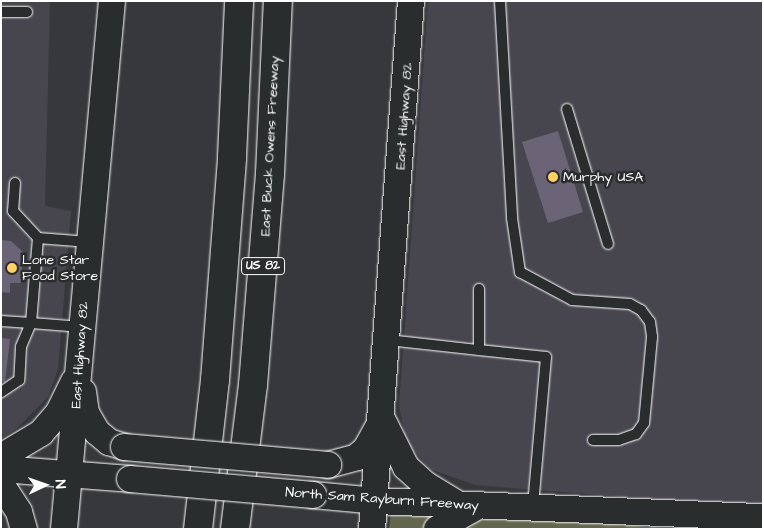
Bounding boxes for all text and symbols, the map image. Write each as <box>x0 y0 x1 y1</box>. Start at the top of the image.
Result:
street label: East Buck Owens Freeway <box>257 55 283 237</box>
street label: East Highway 82 <box>392 62 416 170</box>
place label: Murphy USA <box>563 169 643 185</box>
marker: Murphy USA <box>547 171 559 183</box>
place label: Lone Star Food Store <box>22 252 98 284</box>
road number: US 82 <box>240 256 286 276</box>
marker: Lone Star Food Store <box>6 262 18 274</box>
street label: East Highway 82 <box>68 301 92 409</box>
north arrow <box>20 460 70 510</box>
text: N <box>50 479 70 489</box>
street label: North Sam Rayburn Freeway <box>285 484 479 514</box>

